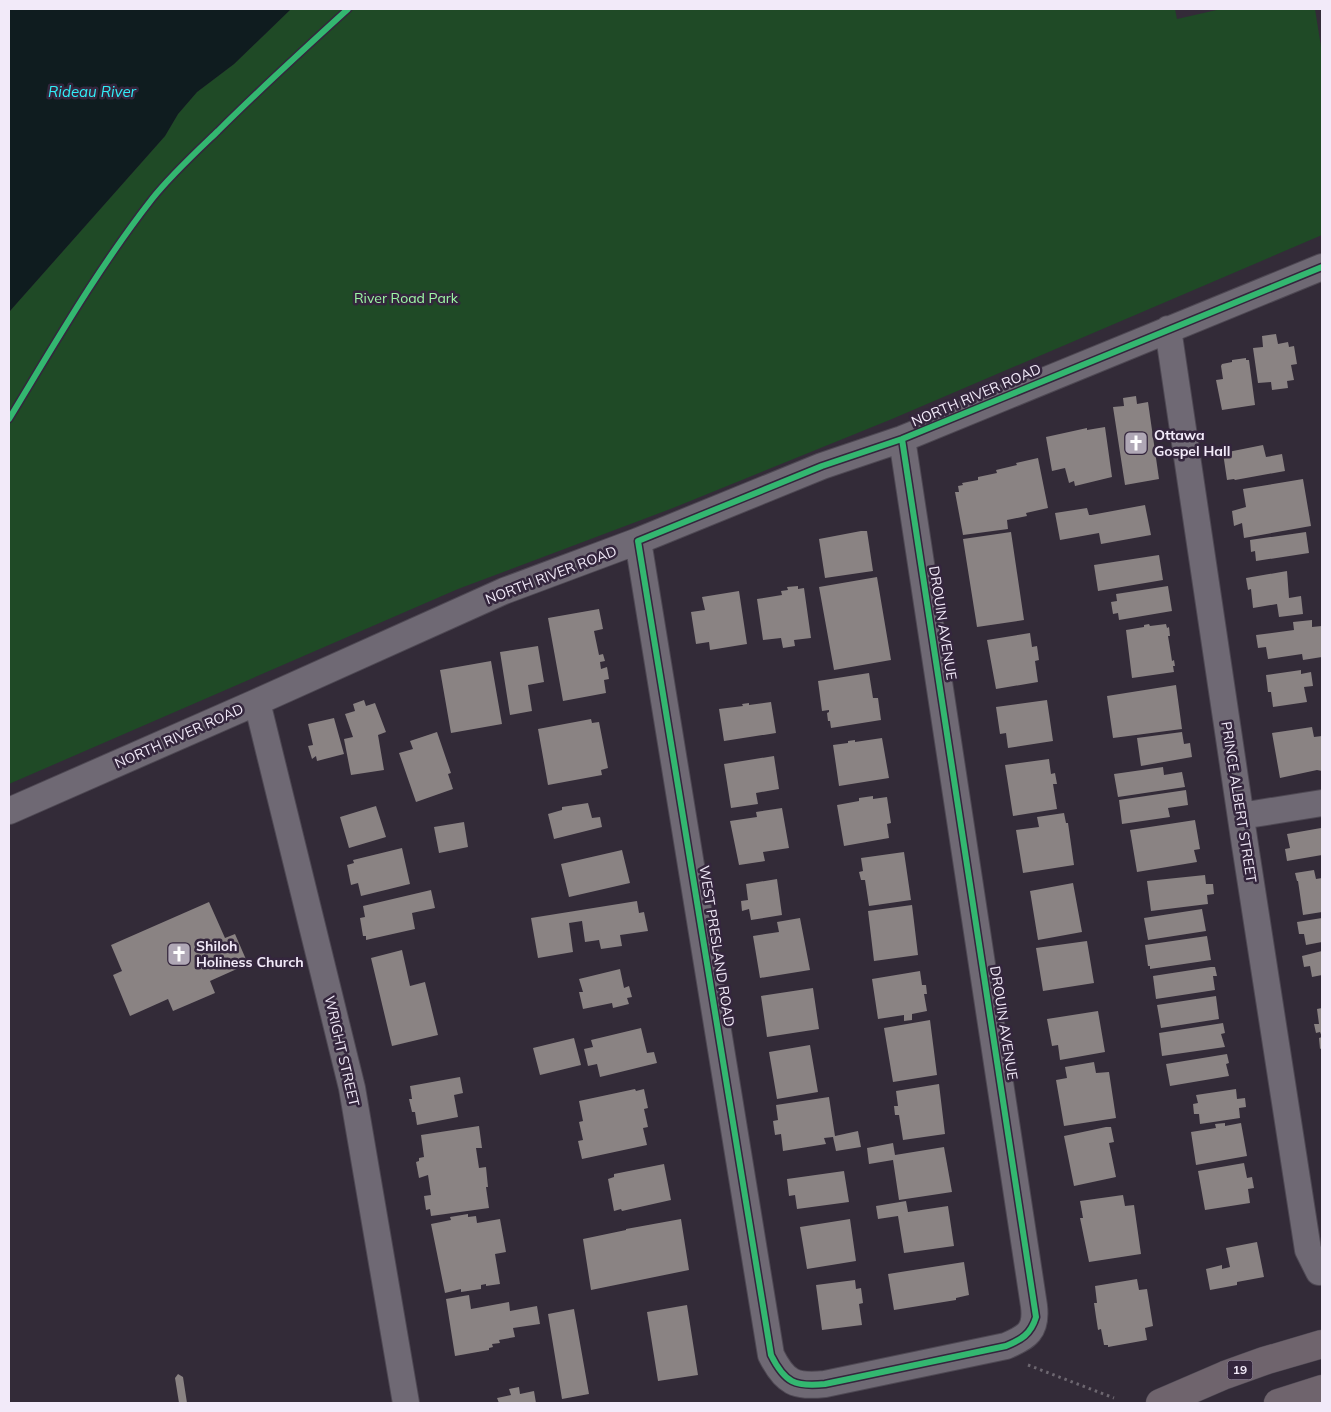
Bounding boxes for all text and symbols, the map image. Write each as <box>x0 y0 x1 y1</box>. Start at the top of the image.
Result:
water label: Rideau River <box>48 82 137 101</box>
park label: River Road Park <box>354 289 459 307</box>
street label: NORTH RIVER ROAD <box>908 360 1044 430</box>
place label: Ottawa Gospel Hall <box>1154 426 1230 460</box>
church icon: Ottawa Gospel Hall <box>1123 430 1149 456</box>
street label: NORTH RIVER ROAD <box>483 542 619 608</box>
street label: DROUIN AVENUE <box>925 565 961 681</box>
street label: NORTH RIVER ROAD <box>112 699 246 773</box>
street label: PRINCE ALBERT STREET <box>1217 720 1261 884</box>
street label: WEST PRESLAND ROAD <box>695 864 739 1028</box>
place label: Shiloh Holiness Church <box>196 937 304 971</box>
church icon: Shiloh Holiness Church <box>166 941 192 967</box>
street label: DROUIN AVENUE <box>986 965 1022 1081</box>
street label: WRIGHT STREET <box>320 994 364 1109</box>
road number: 19 <box>1228 1360 1252 1380</box>

